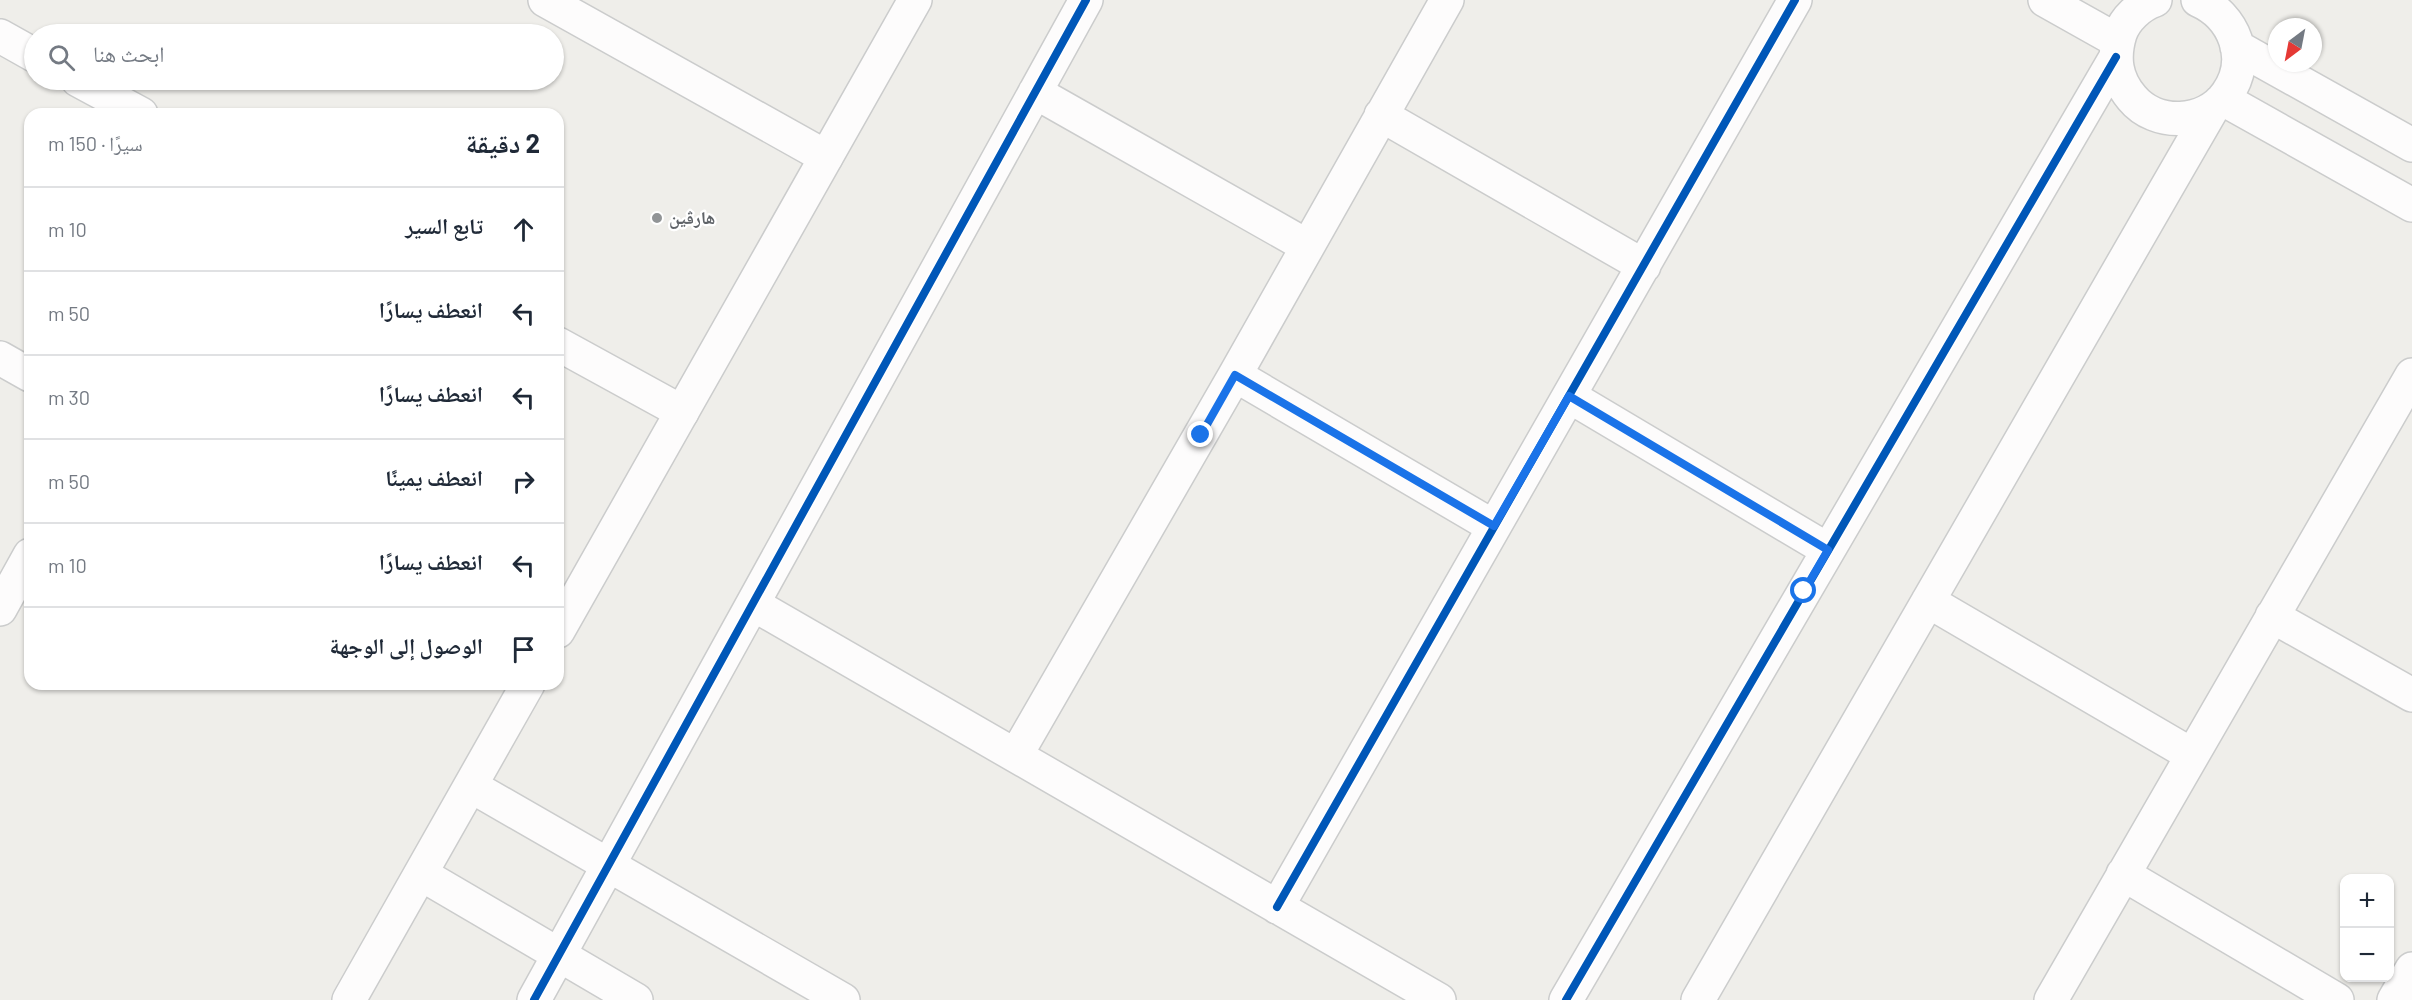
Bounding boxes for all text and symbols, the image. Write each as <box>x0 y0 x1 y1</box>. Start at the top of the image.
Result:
north arrow <box>2268 18 2322 72</box>
search box <box>24 24 564 90</box>
text: ابحث هنا <box>93 40 164 66</box>
icon: search <box>45 41 78 74</box>
text: 2 دقيقة <box>466 127 540 158</box>
text: سيرًا · 150 m <box>48 131 143 155</box>
place label: هارڤين <box>669 206 715 229</box>
marker: هارڤين <box>650 211 664 225</box>
text: تابع السير <box>405 212 483 238</box>
icon: ahead <box>507 213 540 246</box>
text: 10 m <box>48 217 87 241</box>
text: انعطف يسارًا <box>379 296 483 322</box>
icon: left <box>507 297 540 330</box>
text: 50 m <box>48 301 90 325</box>
text: انعطف يسارًا <box>379 380 483 406</box>
icon: left <box>507 381 540 414</box>
text: 30 m <box>48 385 90 409</box>
route end <box>1187 421 1213 447</box>
text: انعطف يمينًا <box>385 464 483 490</box>
icon: right <box>507 465 540 498</box>
text: 50 m <box>48 469 90 493</box>
text: انعطف يسارًا <box>379 548 483 574</box>
icon: left <box>507 549 540 582</box>
text: 10 m <box>48 553 87 577</box>
route start <box>1790 577 1816 603</box>
text: الوصول إلى الوجهة <box>330 632 483 658</box>
icon: arrive <box>507 633 540 666</box>
map controls <box>2340 874 2394 982</box>
button: + <box>2340 874 2394 928</box>
button: − <box>2340 928 2394 982</box>

